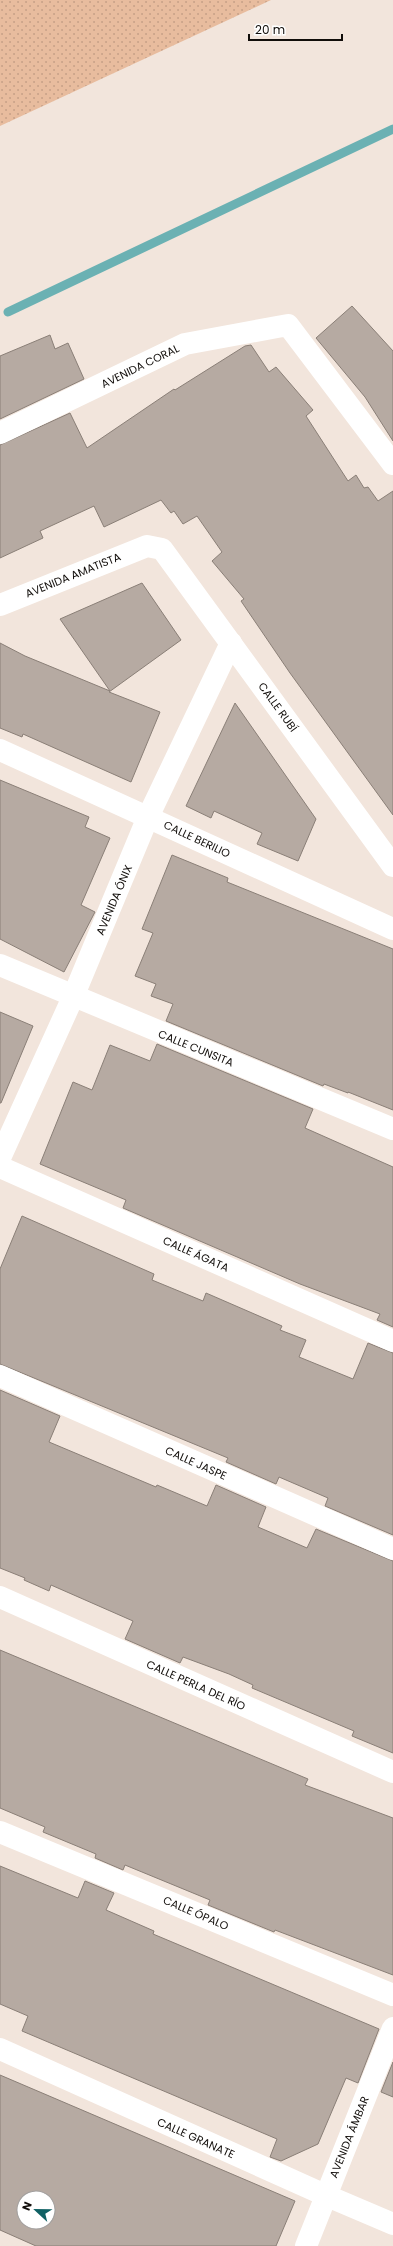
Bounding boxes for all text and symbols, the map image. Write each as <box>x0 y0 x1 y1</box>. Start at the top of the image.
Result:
scale bar <box>249 16 342 42</box>
text: 20 m <box>255 21 285 38</box>
street label: AVENIDA CORAL <box>98 340 182 392</box>
street label: AVENIDA AMATISTA <box>23 548 124 601</box>
street label: CALLE RUBÍ <box>255 679 302 735</box>
street label: CALLE BERILIO <box>161 817 233 862</box>
street label: AVENIDA ÓNIX <box>92 862 136 938</box>
street label: CALLE CUNSITA <box>156 1026 237 1071</box>
street label: CALLE ÁGATA <box>160 1232 232 1276</box>
street label: CALLE JASPE <box>163 1442 229 1484</box>
street label: CALLE PERLA DEL RÍO <box>144 1656 248 1714</box>
street label: CALLE ÓPALO <box>161 1892 232 1934</box>
street label: AVENIDA ÁMBAR <box>325 2093 373 2180</box>
street label: CALLE GRANATE <box>155 2114 237 2162</box>
north arrow <box>16 2190 56 2230</box>
text: N <box>18 2199 36 2213</box>

